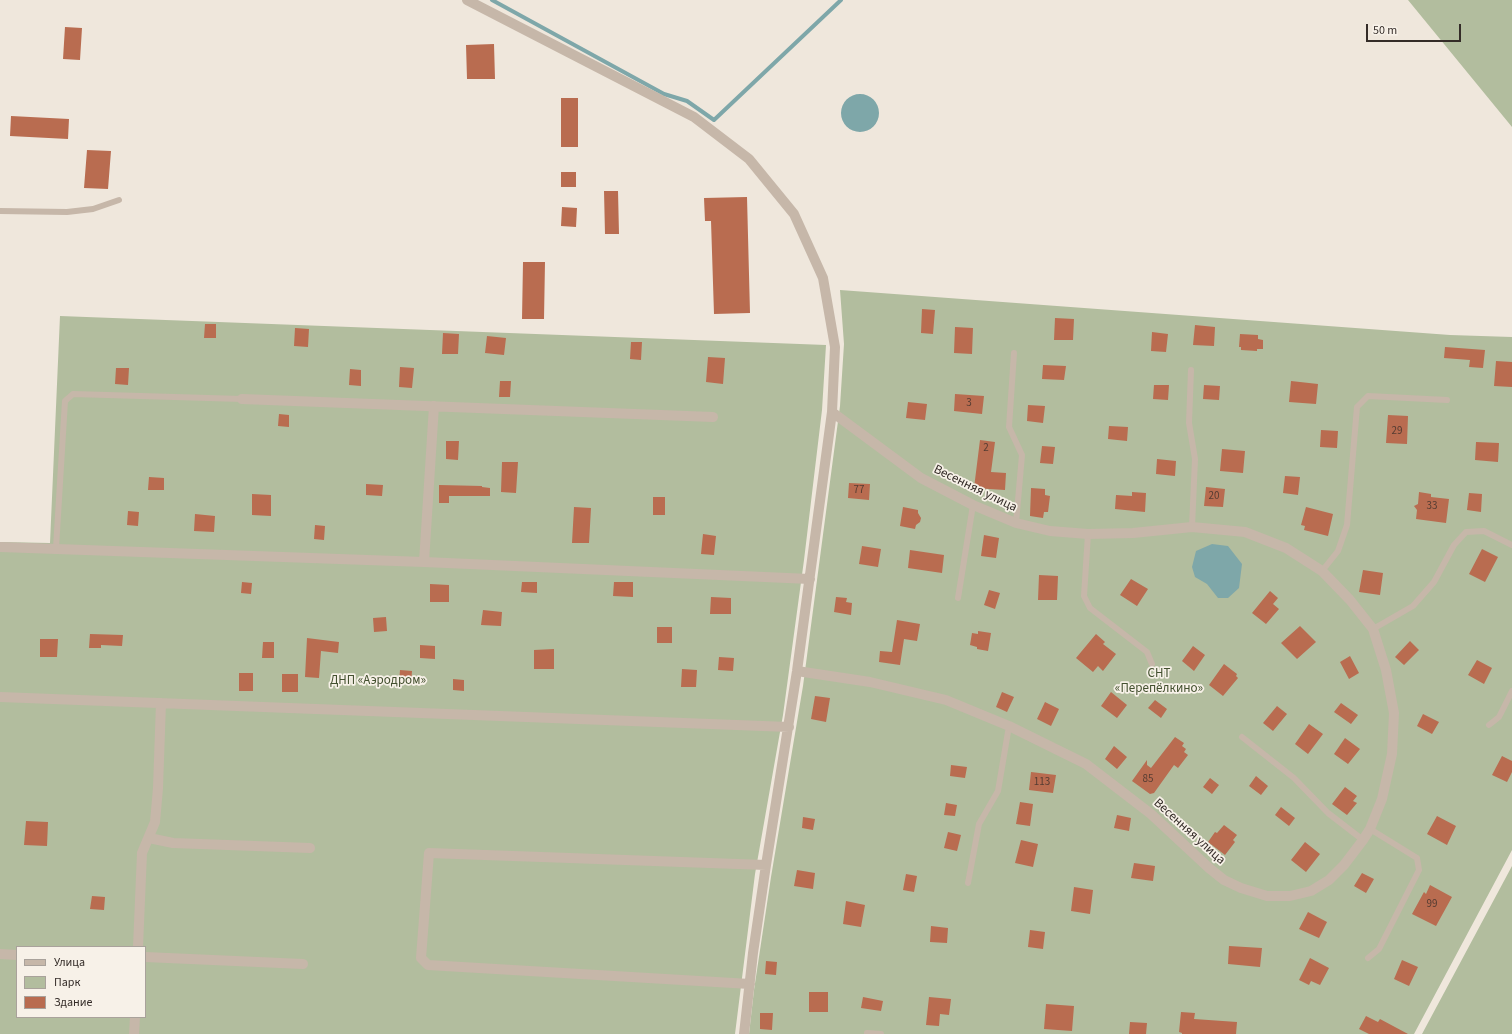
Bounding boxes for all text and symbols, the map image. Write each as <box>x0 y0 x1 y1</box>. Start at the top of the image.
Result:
scale bar <box>1368 16 1463 42</box>
text: 50 m <box>1373 22 1397 39</box>
house number: 3 <box>966 397 972 411</box>
house number: 29 <box>1392 425 1402 439</box>
house number: 2 <box>983 442 989 456</box>
street label: Весенняя улица <box>931 462 1019 516</box>
house number: 77 <box>854 484 864 498</box>
house number: 20 <box>1209 490 1219 504</box>
house number: 33 <box>1427 500 1437 514</box>
park label: СНТ «Перепёлкино» <box>1115 666 1203 697</box>
park label: ДНП «Аэродром» <box>330 673 426 689</box>
house number: 85 <box>1143 773 1153 787</box>
house number: 113 <box>1034 776 1050 790</box>
street label: Весенняя улица <box>1150 796 1228 868</box>
house number: 99 <box>1427 898 1437 912</box>
legend <box>16 946 146 1018</box>
text: Улица <box>54 954 85 971</box>
text: Парк <box>54 974 80 991</box>
text: Здание <box>54 994 93 1011</box>

